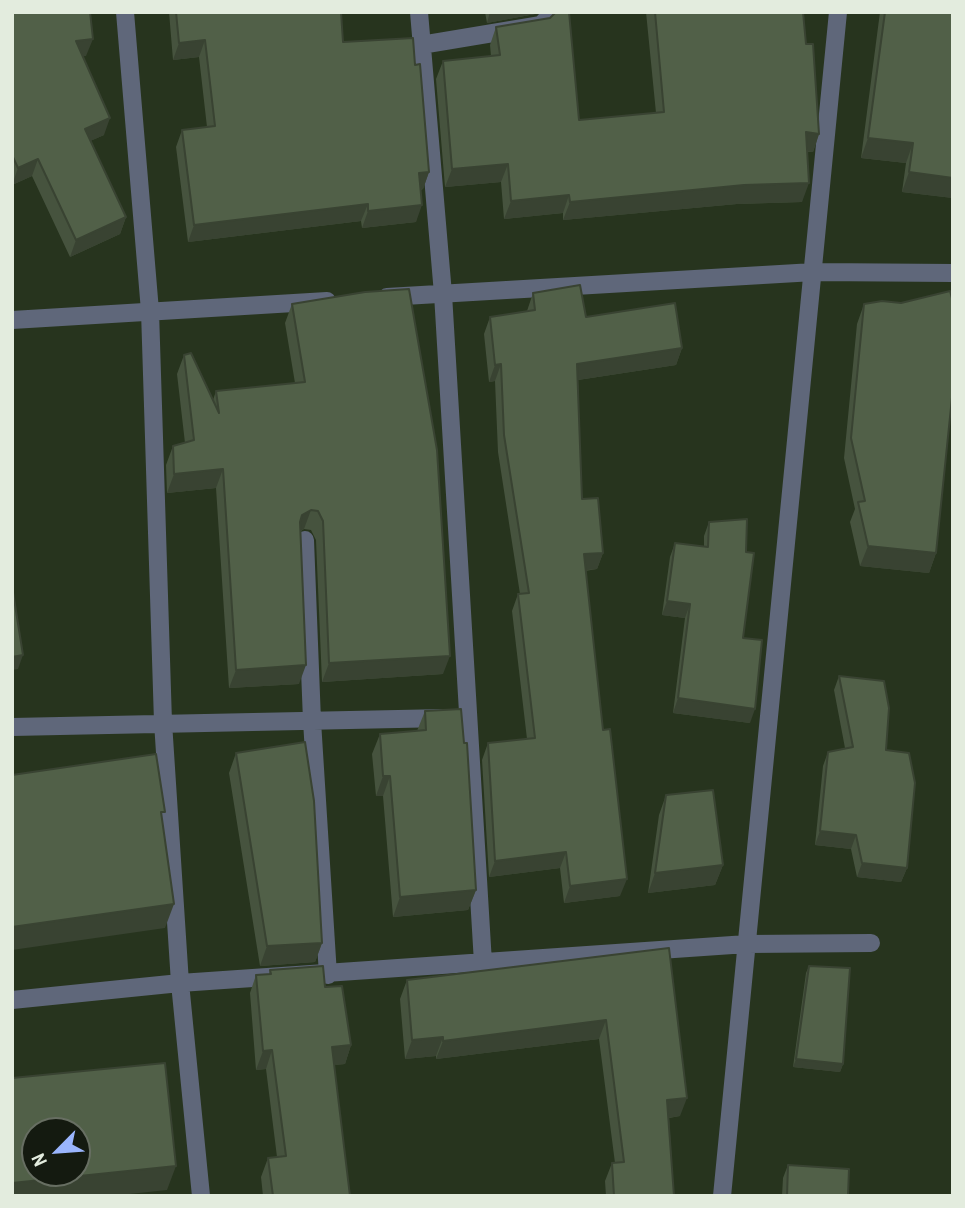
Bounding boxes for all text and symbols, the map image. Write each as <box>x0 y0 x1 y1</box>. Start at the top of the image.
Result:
north arrow <box>21 1117 91 1187</box>
text: N <box>25 1149 53 1171</box>

